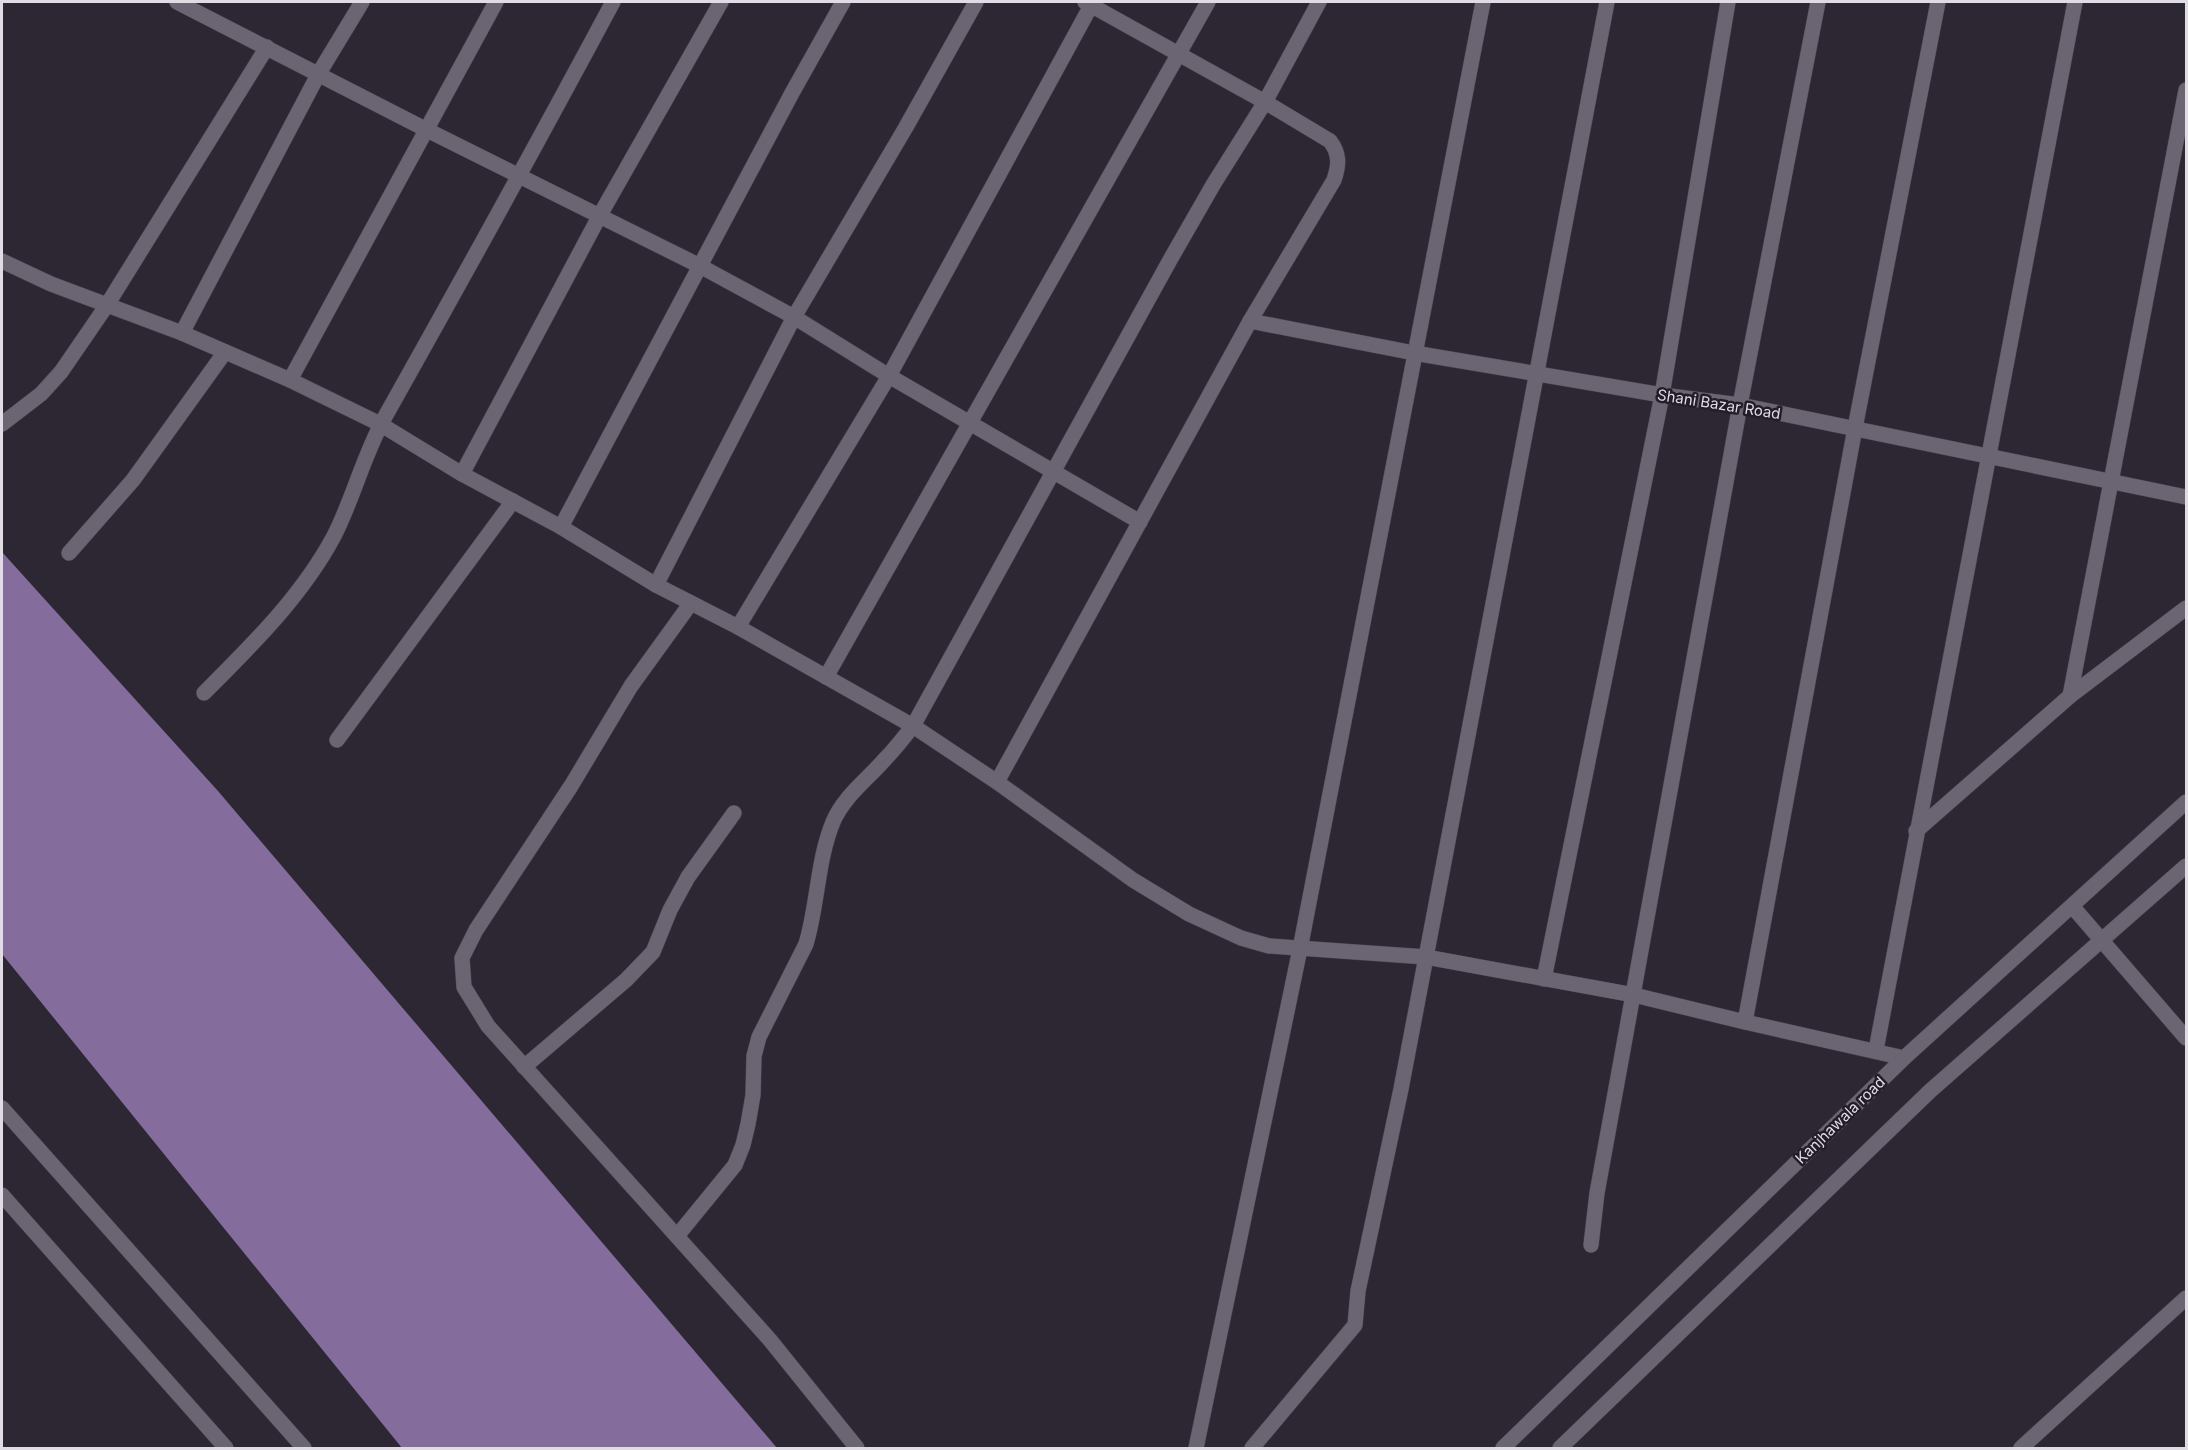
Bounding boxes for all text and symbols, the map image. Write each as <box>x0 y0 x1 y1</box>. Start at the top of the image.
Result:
street label: Shani Bazar Road <box>1656 385 1782 423</box>
street label: Kanjhawala road <box>1791 1072 1889 1168</box>

